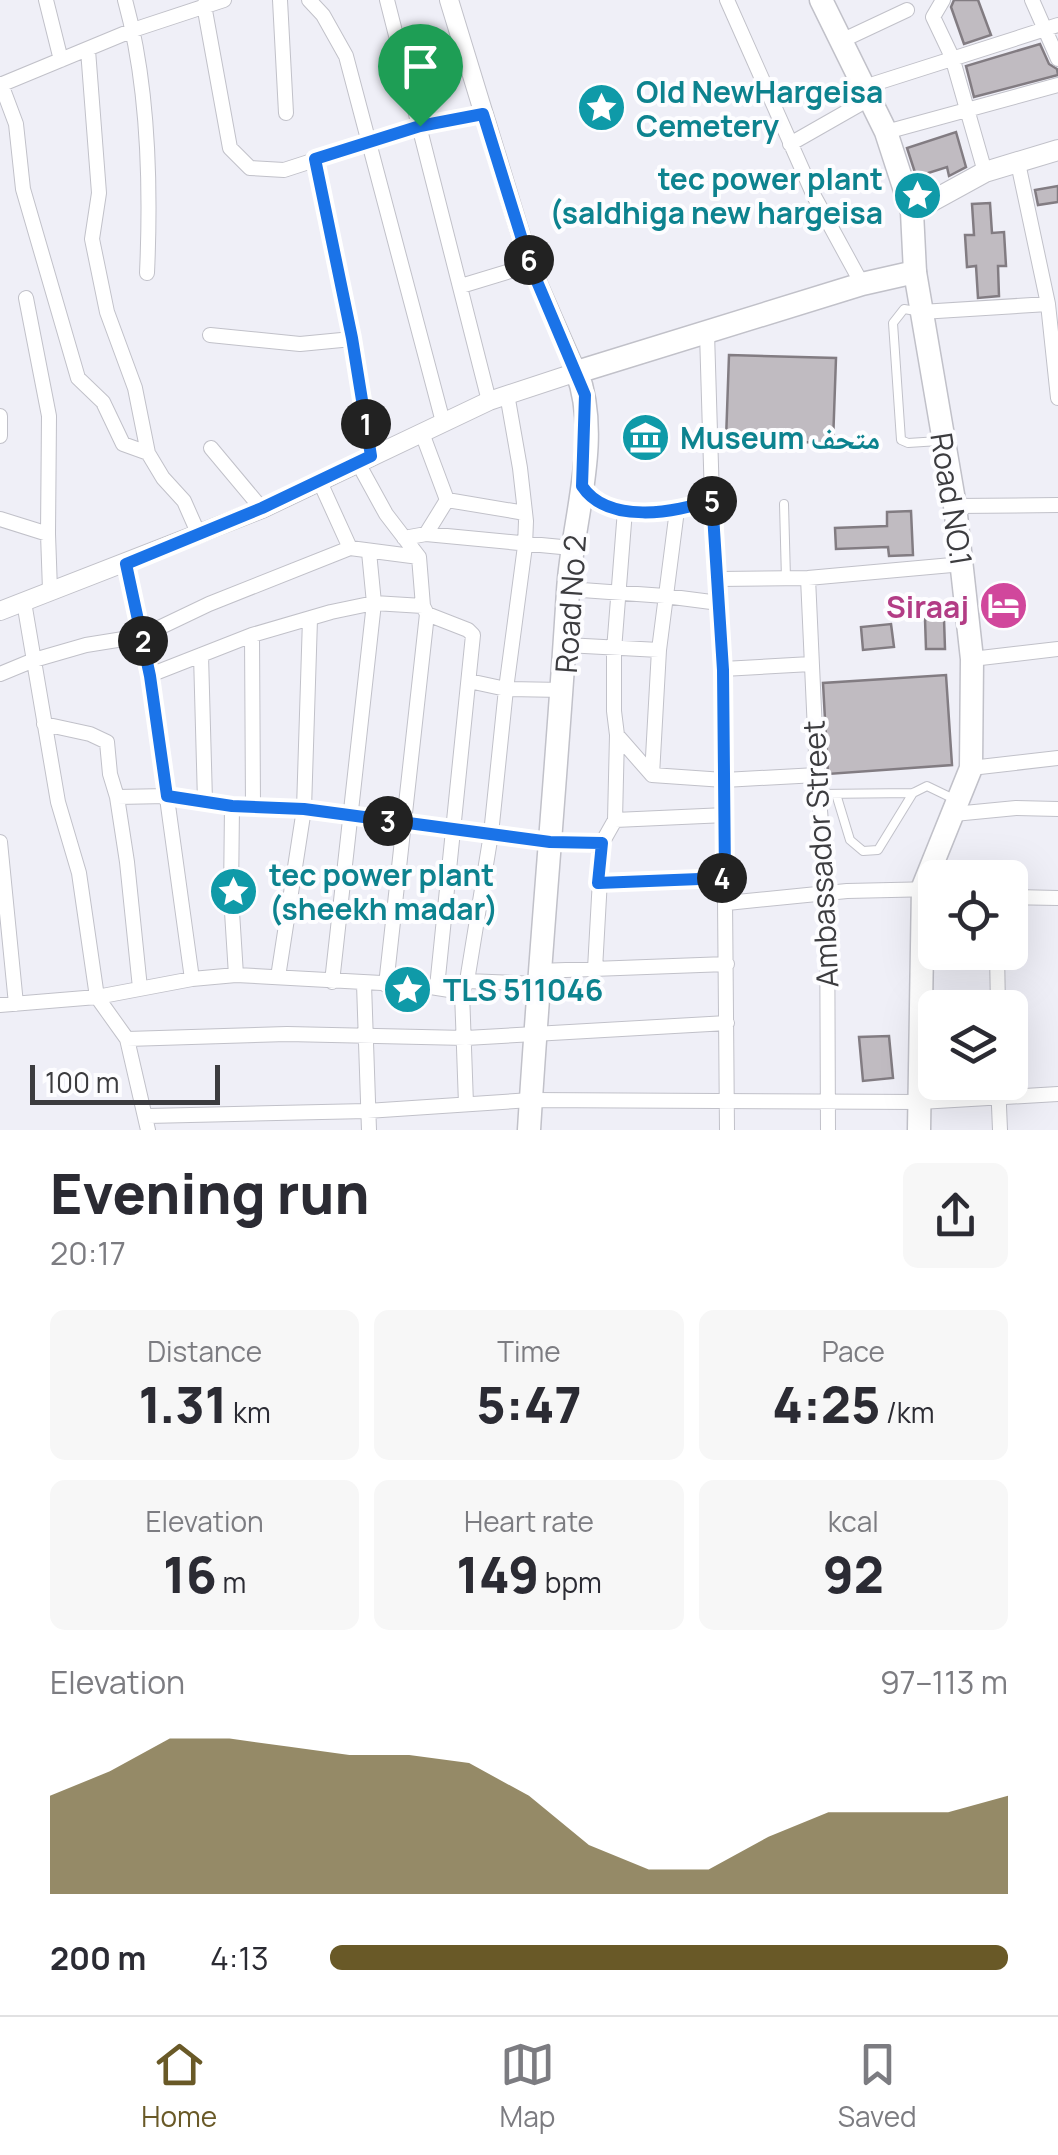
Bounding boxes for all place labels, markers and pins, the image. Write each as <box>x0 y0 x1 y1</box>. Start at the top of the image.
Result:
pin <box>378 24 463 127</box>
place label: Old NewHargeisa Cemetery <box>636 71 883 146</box>
place icon: Old NewHargeisa Cemetery <box>575 82 627 134</box>
place label: tec power plant (saldhiga new hargeisa <box>549 158 883 233</box>
place icon: tec power plant (saldhiga new hargeisa <box>892 169 944 221</box>
pin: 6 <box>504 235 554 285</box>
pin: 1 <box>341 399 391 449</box>
museum icon: Museum متحف <box>619 411 671 463</box>
place label: Museum متحف <box>680 417 880 458</box>
pin: 5 <box>687 476 737 526</box>
hotel icon: Siraaj <box>978 580 1030 632</box>
place label: Siraaj <box>886 586 969 627</box>
pin: 2 <box>118 616 168 666</box>
pin: 3 <box>363 796 413 846</box>
pin: 4 <box>697 853 747 903</box>
place label: tec power plant (sheekh madar) <box>269 854 498 929</box>
place icon: tec power plant (sheekh madar) <box>208 865 260 917</box>
place icon: TLS 511046 <box>382 963 434 1015</box>
place label: TLS 511046 <box>443 969 603 1010</box>

